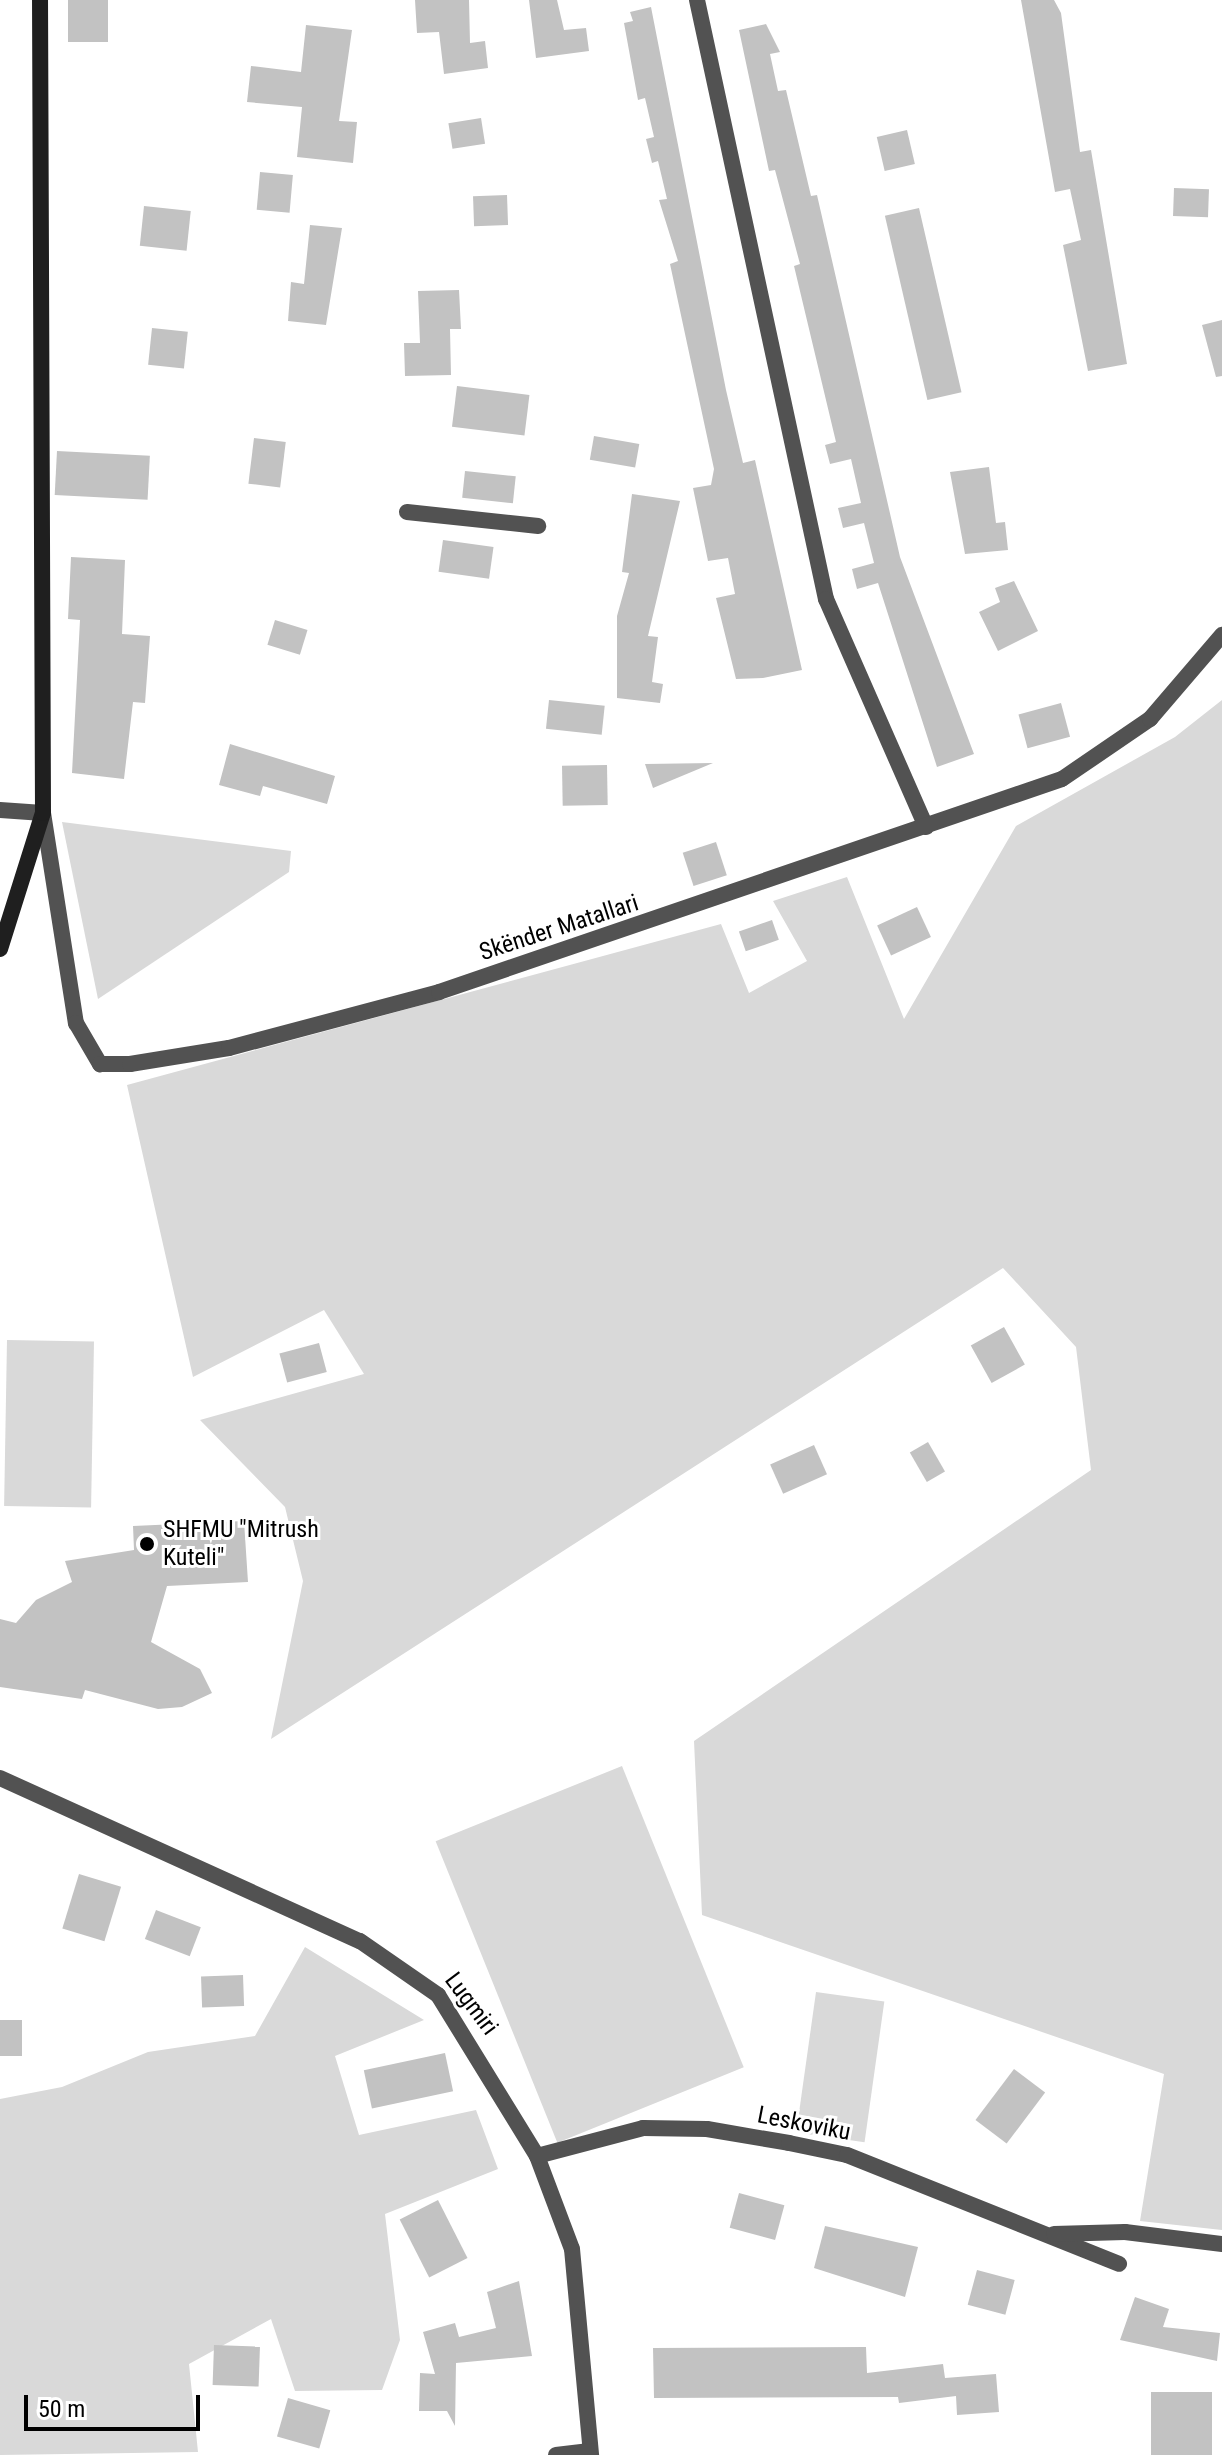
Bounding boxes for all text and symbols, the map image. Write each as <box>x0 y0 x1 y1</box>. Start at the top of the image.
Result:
street label: Skënder Matallari <box>476 889 642 967</box>
place label: SHFMU "Mitrush Kuteli" <box>163 1516 319 1572</box>
marker: SHFMU "Mitrush Kuteli" <box>138 1535 156 1553</box>
street label: Lugmiri <box>438 1967 504 2041</box>
street label: Leskoviku <box>755 2101 853 2147</box>
scale bar <box>28 2379 204 2429</box>
text: 50 m <box>38 2395 85 2423</box>

